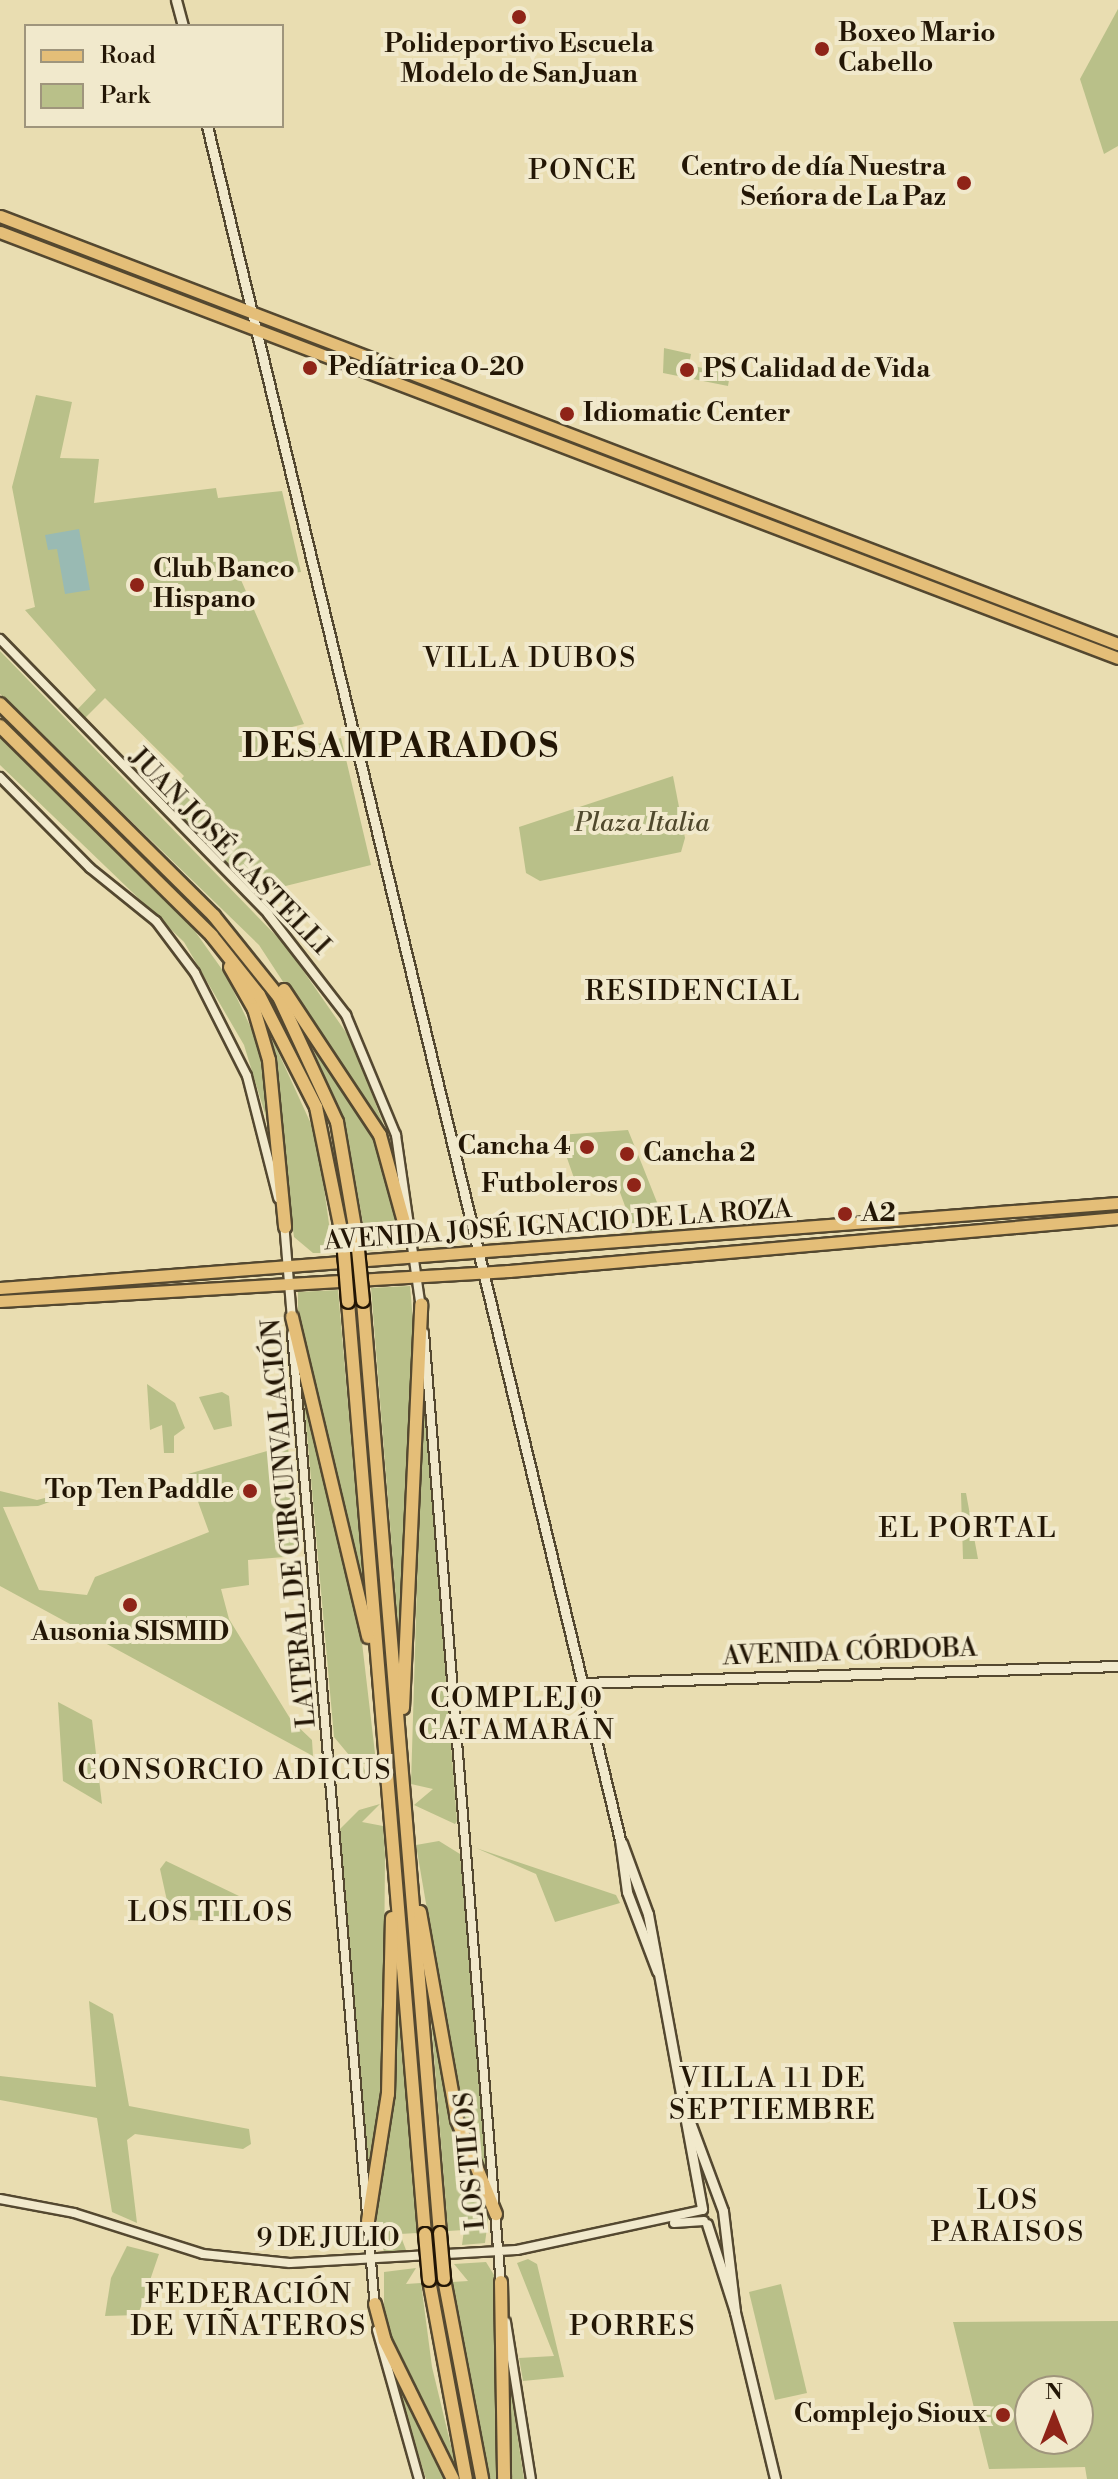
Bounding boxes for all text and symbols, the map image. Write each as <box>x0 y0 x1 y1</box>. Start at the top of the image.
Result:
marker: Polideportivo Escuela Modelo de San Juan <box>510 8 528 26</box>
place label: Boxeo Mario Cabello <box>838 18 996 80</box>
legend <box>24 24 284 128</box>
place label: Polideportivo Escuela Modelo de San Juan <box>384 29 654 90</box>
marker: Boxeo Mario Cabello <box>813 40 831 58</box>
text: Road <box>100 41 156 71</box>
text: Park <box>100 81 150 111</box>
place label: Centro de día Nuestra Seńora de La Paz <box>681 152 946 214</box>
district label: PONCE <box>528 154 638 188</box>
marker: Centro de día Nuestra Seńora de La Paz <box>953 172 975 194</box>
place label: Pedíatrica 0-20 <box>328 352 525 384</box>
place label: PS Calidad de Vida <box>703 354 930 386</box>
marker: Pedíatrica 0-20 <box>299 357 321 379</box>
marker: PS Calidad de Vida <box>678 361 696 379</box>
place label: Idiomatic Center <box>583 398 791 430</box>
marker: Idiomatic Center <box>558 405 576 423</box>
place label: Club Banco Hispano <box>153 554 295 616</box>
marker: Club Banco Hispano <box>128 576 146 594</box>
district label: VILLA DUBOS <box>423 642 637 676</box>
district label: DESAMPARADOS <box>242 728 560 768</box>
street label: JUAN JOSÉ CASTELLI <box>122 742 336 962</box>
park label: Plaza Italia <box>575 808 709 840</box>
district label: RESIDENCIAL <box>585 975 801 1009</box>
place label: Cancha 4 <box>457 1131 571 1163</box>
marker: Cancha 4 <box>578 1138 596 1156</box>
place label: Cancha 2 <box>643 1138 755 1170</box>
marker: Cancha 2 <box>618 1145 636 1163</box>
place label: Futboleros <box>481 1169 618 1201</box>
marker: Futboleros <box>625 1176 643 1194</box>
street label: AVENIDA JOSÉ IGNACIO DE LA ROZA <box>323 1194 793 1258</box>
place label: A2 <box>861 1198 896 1230</box>
marker: A2 <box>836 1205 854 1223</box>
street label: LATERAL DE CIRCUNVALACIÓN <box>257 1317 323 1729</box>
place label: Top Ten Paddle <box>45 1475 234 1507</box>
marker: Top Ten Paddle <box>241 1482 259 1500</box>
district label: EL PORTAL <box>879 1512 1057 1546</box>
marker: Ausonia SISMID <box>121 1596 139 1614</box>
place label: Ausonia SISMID <box>31 1617 229 1649</box>
street label: AVENIDA CÓRDOBA <box>722 1633 978 1673</box>
district label: COMPLEJO CATAMARÁN <box>418 1682 616 1748</box>
district label: CONSORCIO ADICUS <box>77 1754 393 1788</box>
district label: LOS TILOS <box>128 1896 294 1930</box>
district label: VILLA 11 DE SEPTIEMBRE <box>669 2062 877 2128</box>
street label: LOS TILOS <box>449 2091 493 2231</box>
district label: LOS PARAISOS <box>931 2184 1085 2250</box>
street label: 9 DE JULIO <box>256 2223 400 2255</box>
district label: FEDERACIÓN DE VIÑATEROS <box>131 2278 367 2344</box>
district label: PORRES <box>569 2310 697 2344</box>
north arrow <box>1014 2375 1094 2455</box>
text: N <box>1045 2379 1063 2406</box>
place label: Complejo Sioux <box>794 2399 987 2431</box>
marker: Complejo Sioux <box>994 2406 1012 2424</box>

